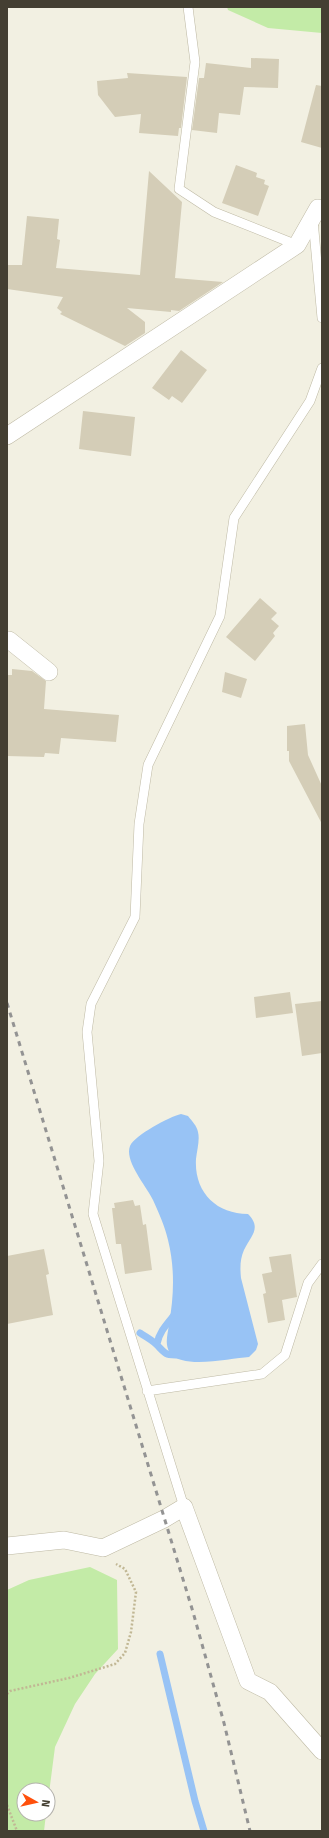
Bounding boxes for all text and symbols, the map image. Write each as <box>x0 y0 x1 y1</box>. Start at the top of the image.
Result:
north arrow <box>16 1782 56 1822</box>
text: N <box>38 1799 52 1808</box>

